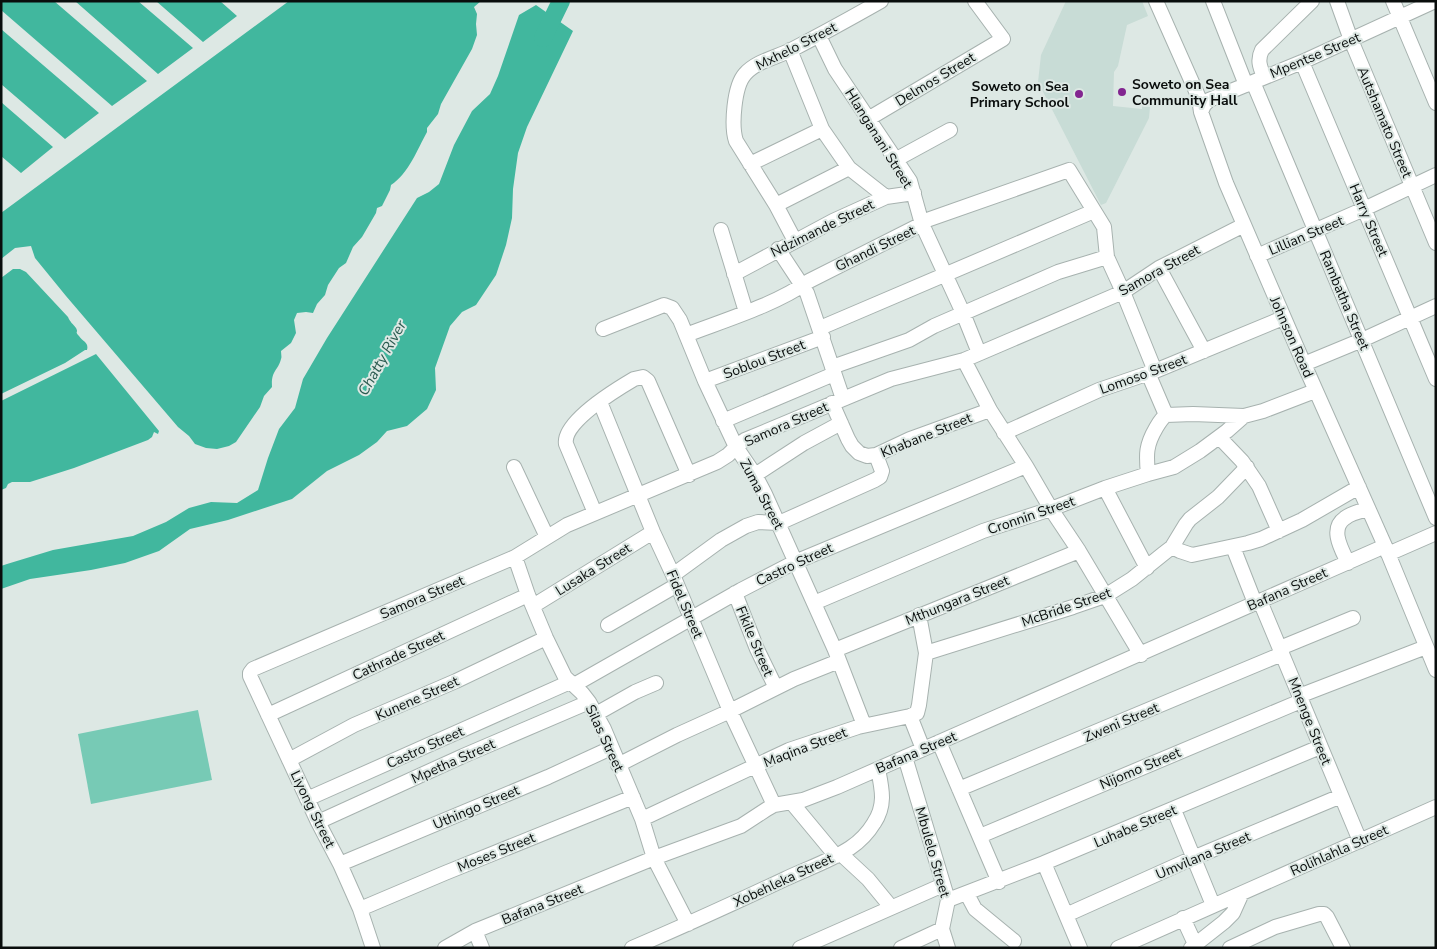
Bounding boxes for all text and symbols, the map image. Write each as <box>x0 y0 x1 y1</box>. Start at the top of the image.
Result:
street label: Mxhelo Street <box>753 18 840 75</box>
street label: Mpentse Street <box>1267 28 1363 83</box>
street label: Delmos Street <box>892 48 979 111</box>
street label: Autshamato Street <box>1353 64 1417 181</box>
place label: Soweto on Sea Community Hall <box>1132 75 1238 110</box>
place label: Soweto on Sea Primary School <box>970 77 1070 112</box>
street label: Hlanganani Street <box>840 85 917 192</box>
marker: Soweto on Sea Community Hall <box>1116 86 1128 98</box>
marker: Soweto on Sea Primary School <box>1073 88 1085 100</box>
street label: Harry Street <box>1345 181 1392 260</box>
street label: Ndzimande Street <box>767 195 877 262</box>
street label: Lillian Street <box>1266 211 1347 260</box>
street label: Ghandi Street <box>832 221 918 276</box>
street label: Samora Street <box>1115 240 1203 301</box>
street label: Rambatha Street <box>1315 248 1374 353</box>
street label: Johnson Road <box>1265 293 1318 381</box>
water label: Chatty River <box>353 316 411 399</box>
street label: Soblou Street <box>721 335 808 384</box>
street label: Lomoso Street <box>1097 350 1189 399</box>
street label: Samora Street <box>741 397 831 451</box>
street label: Khabane Street <box>878 408 975 462</box>
street label: Zuma Street <box>735 456 788 533</box>
street label: Cronnin Street <box>985 492 1077 539</box>
street label: Castro Street <box>753 538 836 591</box>
street label: Lusaka Street <box>552 539 635 600</box>
street label: Bafana Street <box>1244 563 1330 616</box>
street label: Fidel Street <box>662 567 707 641</box>
street label: Samora Street <box>377 571 467 624</box>
street label: Mthungara Street <box>902 571 1012 630</box>
street label: McBride Street <box>1019 583 1114 632</box>
street label: Fikile Street <box>731 603 778 679</box>
street label: Cathrade Street <box>349 626 447 685</box>
street label: Kunene Street <box>373 672 462 725</box>
street label: Mnenge Street <box>1283 675 1336 768</box>
street label: Zweni Street <box>1081 698 1162 747</box>
street label: Silas Street <box>581 702 628 775</box>
street label: Castro Street <box>384 722 467 773</box>
street label: Maqina Street <box>761 723 850 772</box>
street label: Bafana Street <box>873 727 960 778</box>
street label: Mpetha Street <box>408 735 498 788</box>
street label: Nijomo Street <box>1097 743 1184 794</box>
street label: Liyong Street <box>286 767 339 851</box>
street label: Uthingo Street <box>430 781 522 834</box>
street label: Luhabe Street <box>1091 800 1180 852</box>
street label: Mbulelo Street <box>911 805 955 900</box>
street label: Rolihlahla Street <box>1287 820 1391 881</box>
street label: Umvilana Street <box>1153 827 1254 884</box>
street label: Moses Street <box>454 828 538 877</box>
street label: Xobehleka Street <box>730 849 836 912</box>
street label: Bafana Street <box>499 880 586 929</box>

